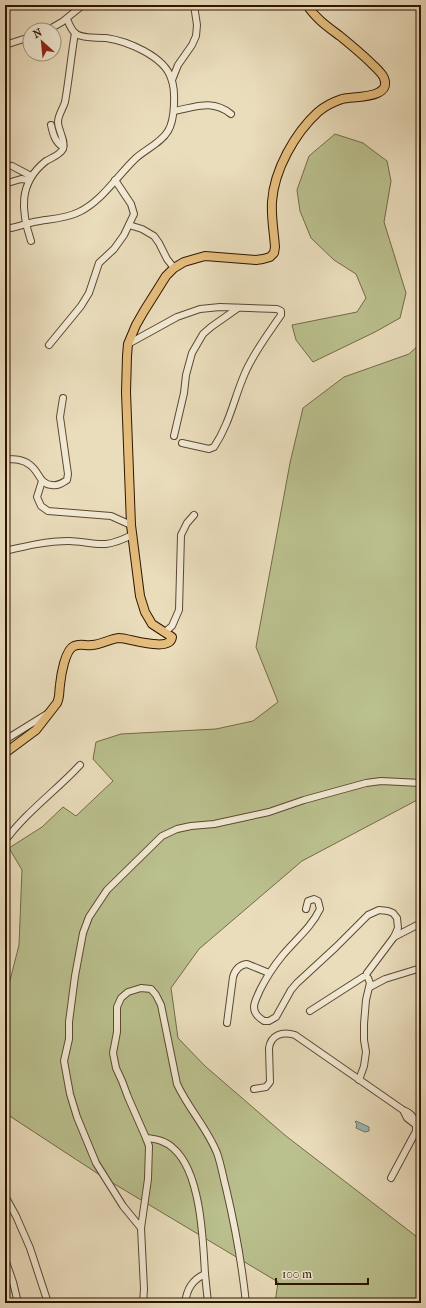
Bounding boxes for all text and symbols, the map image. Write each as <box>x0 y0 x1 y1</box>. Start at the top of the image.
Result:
north arrow <box>22 22 62 62</box>
text: N <box>31 26 45 41</box>
scale bar <box>276 1260 368 1286</box>
text: 100 m <box>282 1267 312 1281</box>

